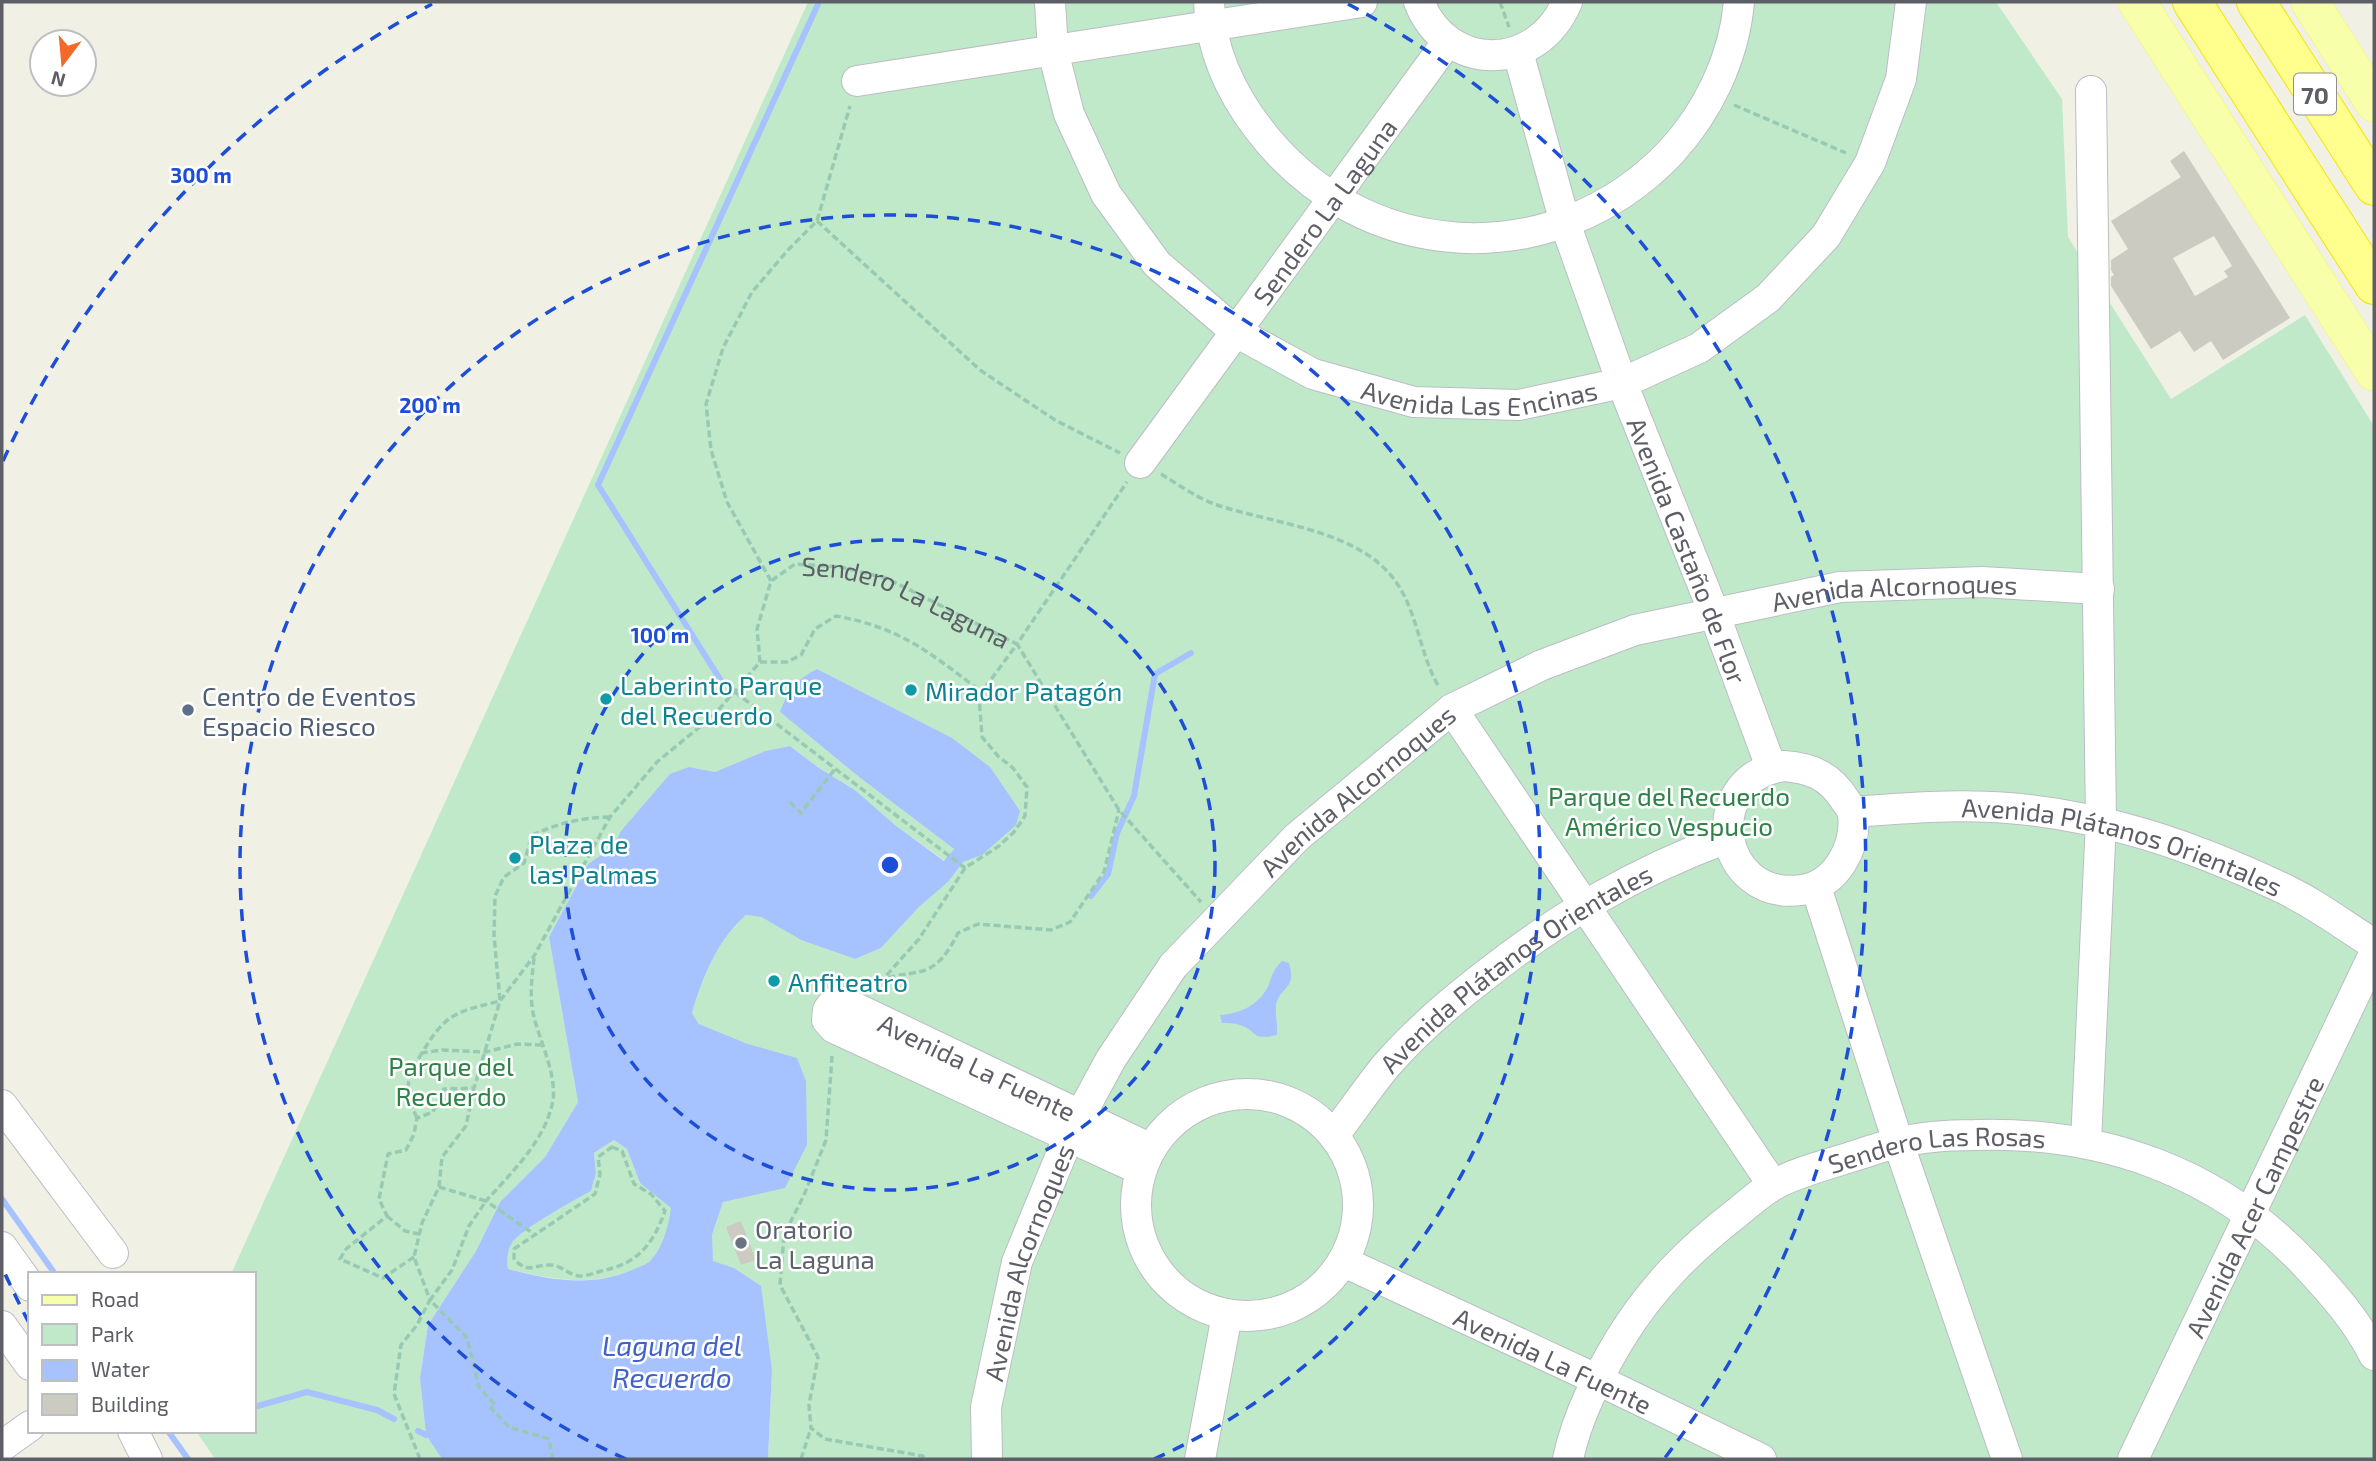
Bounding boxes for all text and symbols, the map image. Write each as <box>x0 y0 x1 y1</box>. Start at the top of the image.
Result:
north arrow <box>28 28 98 98</box>
text: N <box>48 67 68 93</box>
road number: 70 <box>2294 74 2336 114</box>
street label: Sendero La Laguna <box>1246 112 1402 310</box>
text: 300 m <box>170 162 232 187</box>
street label: Avenida Las Encinas <box>1358 373 1600 421</box>
text: 200 m <box>399 392 461 417</box>
street label: Avenida Castaño de Flor <box>1622 412 1754 688</box>
street label: Sendero La Laguna <box>801 549 1016 654</box>
street label: Avenida Alcornoques <box>1768 566 2019 617</box>
text: 100 m <box>631 622 689 647</box>
place label: Laberinto Parque del Recuerdo <box>620 669 822 730</box>
place label: Mirador Patagón <box>925 675 1122 706</box>
place label: Centro de Eventos Espacio Riesco <box>202 680 416 741</box>
marker: Mirador Patagón <box>903 682 919 698</box>
marker: Laberinto Parque del Recuerdo <box>598 691 614 707</box>
street label: Avenida Alcornoques <box>1253 698 1461 882</box>
marker: Centro de Eventos Espacio Riesco <box>180 702 196 718</box>
park label: Parque del Recuerdo Américo Vespucio <box>1548 780 1790 841</box>
street label: Avenida Plátanos Orientales <box>1961 791 2288 902</box>
place label: Plaza de las Palmas <box>529 828 658 889</box>
marker: Plaza de las Palmas <box>507 850 523 866</box>
centre of rings <box>878 853 902 877</box>
street label: Avenida Plátanos Orientales <box>1372 857 1657 1078</box>
place label: Anfiteatro <box>788 966 908 997</box>
marker: Anfiteatro <box>766 973 782 989</box>
street label: Avenida La Fuente <box>874 1006 1081 1126</box>
park label: Parque del Recuerdo <box>388 1050 514 1111</box>
street label: Avenida Acer Campestre <box>2178 1071 2329 1342</box>
street label: Sendero Las Rosas <box>1824 1119 2047 1179</box>
street label: Avenida Alcornoques <box>977 1139 1079 1384</box>
place label: Oratorio La Laguna <box>755 1213 875 1274</box>
marker: Oratorio La Laguna <box>733 1235 749 1251</box>
legend <box>28 1272 256 1433</box>
text: Road <box>91 1286 139 1311</box>
street label: Avenida La Fuente <box>1450 1300 1657 1419</box>
text: Park <box>91 1321 134 1346</box>
water label: Laguna del Recuerdo <box>602 1328 742 1394</box>
text: Water <box>91 1356 150 1381</box>
text: Building <box>91 1391 169 1416</box>

